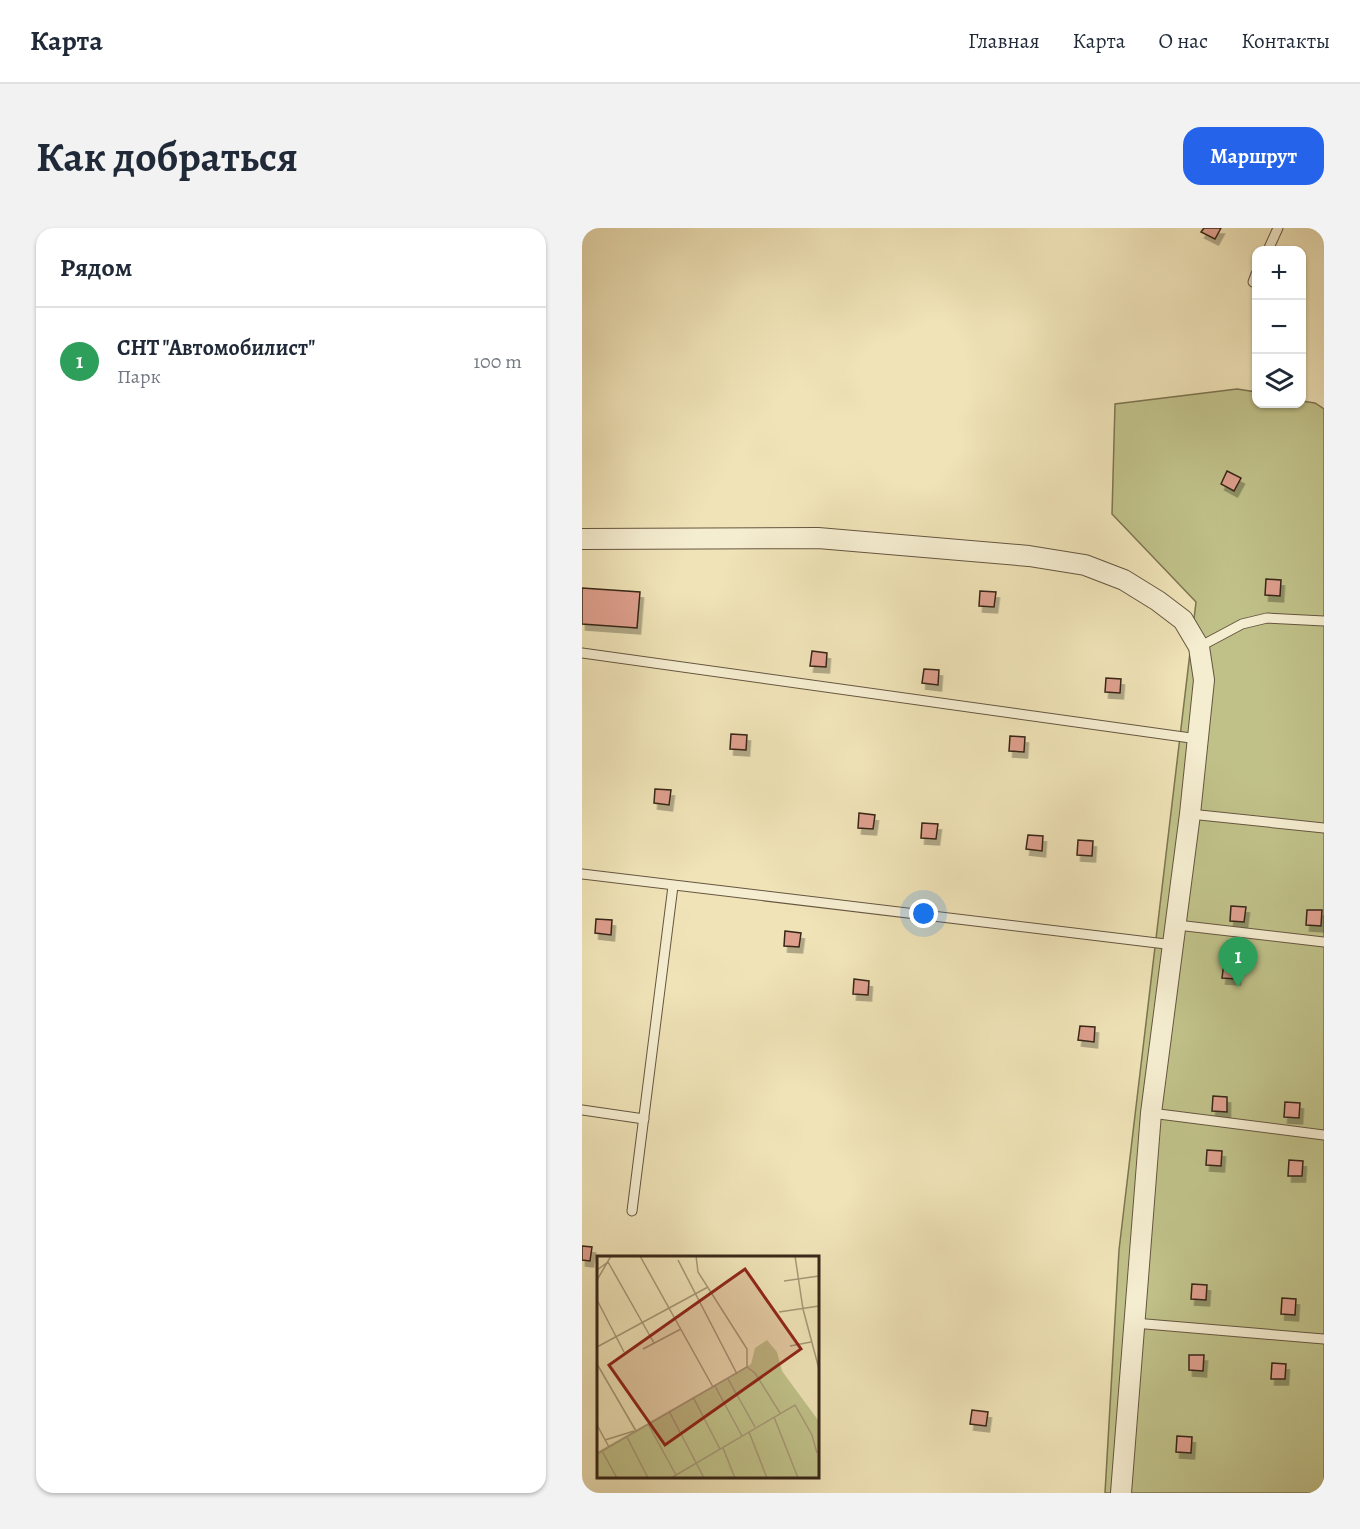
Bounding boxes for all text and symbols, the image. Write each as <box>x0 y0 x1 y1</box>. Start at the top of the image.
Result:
text: Карта <box>30 22 103 60</box>
text: Главная <box>968 27 1040 55</box>
text: Карта <box>1073 27 1125 55</box>
text: О нас <box>1158 27 1208 55</box>
text: Контакты <box>1241 27 1330 55</box>
button: Маршрут <box>1183 127 1324 185</box>
text: Как добраться <box>36 128 298 185</box>
map controls <box>1252 246 1306 408</box>
button: + <box>1252 246 1306 300</box>
text: Рядом <box>60 250 132 285</box>
button: − <box>1252 300 1306 354</box>
text: СНТ "Автомобилист" <box>117 333 315 363</box>
text: 1 <box>76 348 83 375</box>
text: 100 m <box>473 348 522 375</box>
button: layers <box>1252 354 1306 408</box>
text: Парк <box>117 363 161 390</box>
your location <box>909 899 938 928</box>
pin: 1 <box>1218 938 1258 987</box>
inset map <box>597 1256 819 1478</box>

